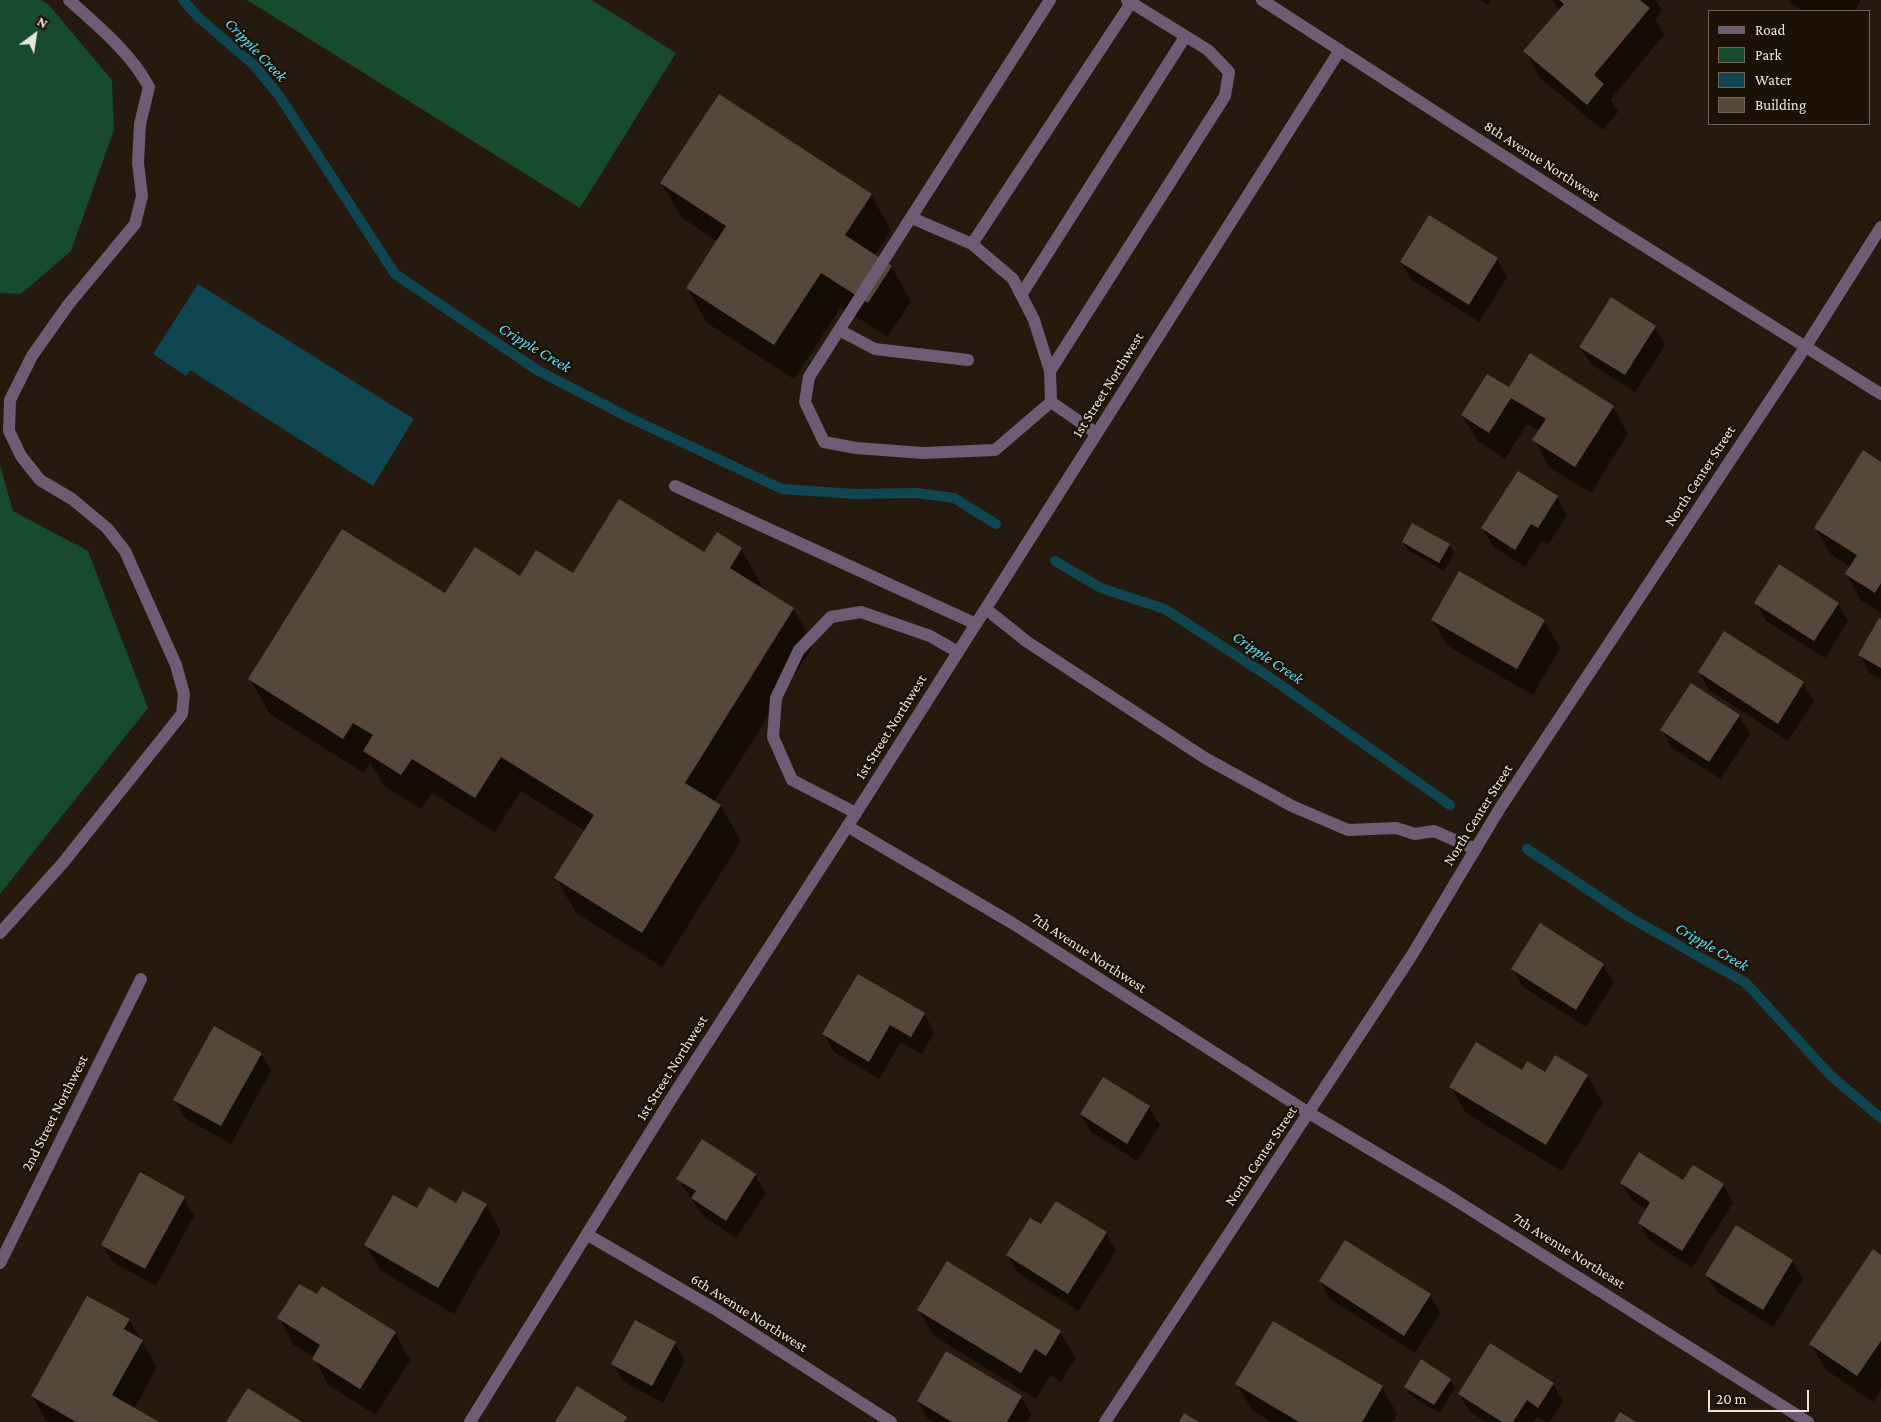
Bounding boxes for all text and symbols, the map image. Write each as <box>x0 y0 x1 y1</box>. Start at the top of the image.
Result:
north arrow <box>10 10 60 60</box>
legend <box>1708 10 1871 125</box>
text: N <box>35 13 51 31</box>
water label: Cripple Creek <box>221 14 291 86</box>
text: Road <box>1755 22 1785 38</box>
text: Park <box>1755 47 1782 63</box>
text: Water <box>1755 72 1792 88</box>
text: Building <box>1755 97 1806 113</box>
street label: 8th Avenue Northwest <box>1481 117 1603 205</box>
water label: Cripple Creek <box>495 319 575 377</box>
street label: 1st Street Northwest <box>1068 329 1148 441</box>
street label: North Center Street <box>1661 422 1739 530</box>
water label: Cripple Creek <box>1229 627 1307 689</box>
street label: 1st Street Northwest <box>851 671 931 783</box>
street label: North Center Street <box>1439 761 1517 869</box>
street label: 7th Avenue Northwest <box>1028 909 1150 997</box>
water label: Cripple Creek <box>1672 918 1752 976</box>
street label: 1st Street Northwest <box>632 1012 712 1124</box>
street label: 2nd Street Northwest <box>18 1052 92 1174</box>
street label: North Center Street <box>1221 1103 1301 1209</box>
street label: 7th Avenue Northeast <box>1509 1209 1629 1293</box>
street label: 6th Avenue Northwest <box>687 1270 811 1356</box>
scale bar <box>1711 1380 1812 1412</box>
text: 20 m <box>1716 1391 1747 1407</box>

